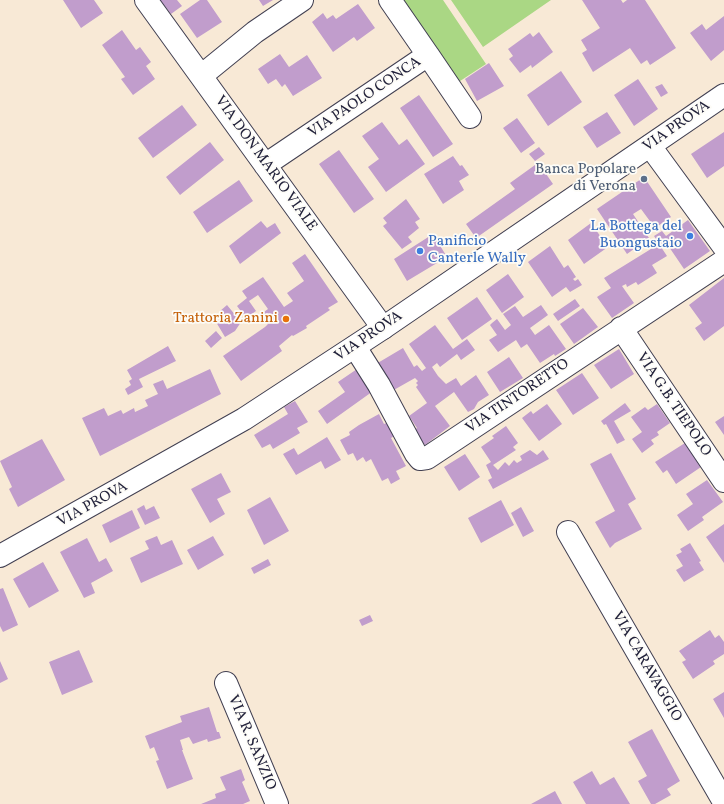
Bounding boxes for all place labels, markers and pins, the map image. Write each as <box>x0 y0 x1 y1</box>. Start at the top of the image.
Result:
place label: Banca Popolare di Verona <box>535 161 636 196</box>
marker: Banca Popolare di Verona <box>639 174 649 184</box>
place label: La Bottega del Buongustaio <box>590 218 682 253</box>
marker: La Bottega del Buongustaio <box>685 231 695 241</box>
place label: Panificio Canterle Wally <box>428 233 526 268</box>
marker: Panificio Canterle Wally <box>415 246 425 256</box>
place label: Trattoria Zanini <box>173 310 278 328</box>
marker: Trattoria Zanini <box>281 314 291 324</box>

